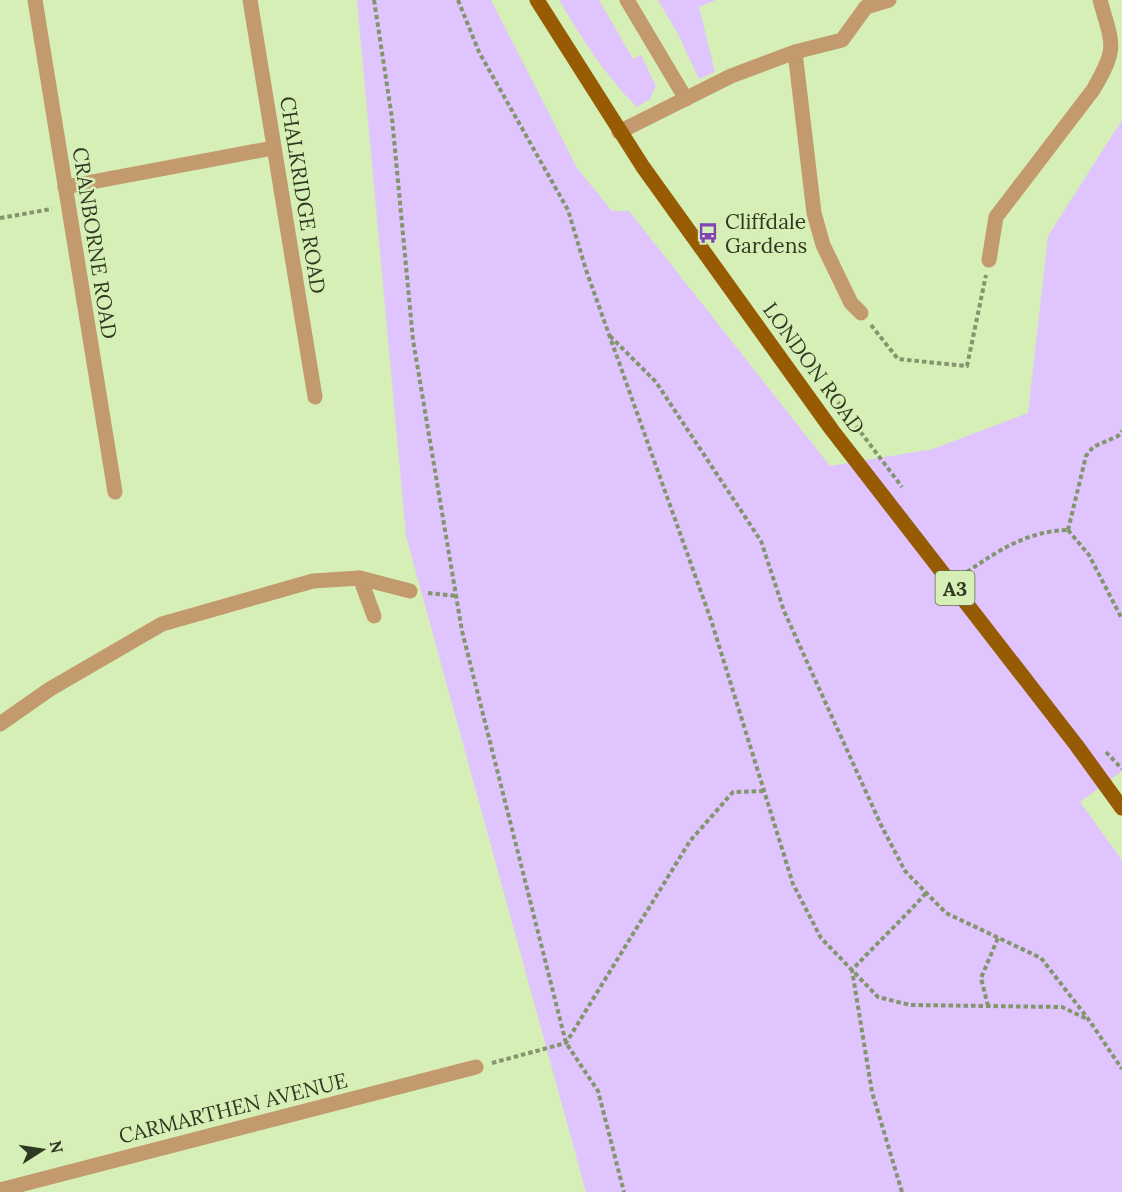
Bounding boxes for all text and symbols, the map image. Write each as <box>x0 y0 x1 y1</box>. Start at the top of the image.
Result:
street label: CHALKRIDGE ROAD <box>274 94 332 296</box>
street label: CRANBORNE ROAD <box>67 145 123 341</box>
place label: Cliffdale Gardens <box>725 208 807 259</box>
bus stop icon: Cliffdale Gardens <box>696 221 720 245</box>
street label: LONDON ROAD <box>757 297 871 439</box>
road number: A3 <box>936 571 974 605</box>
street label: CARMARTHEN AVENUE <box>116 1067 350 1149</box>
north arrow <box>12 1120 72 1180</box>
text: N <box>46 1139 68 1155</box>

